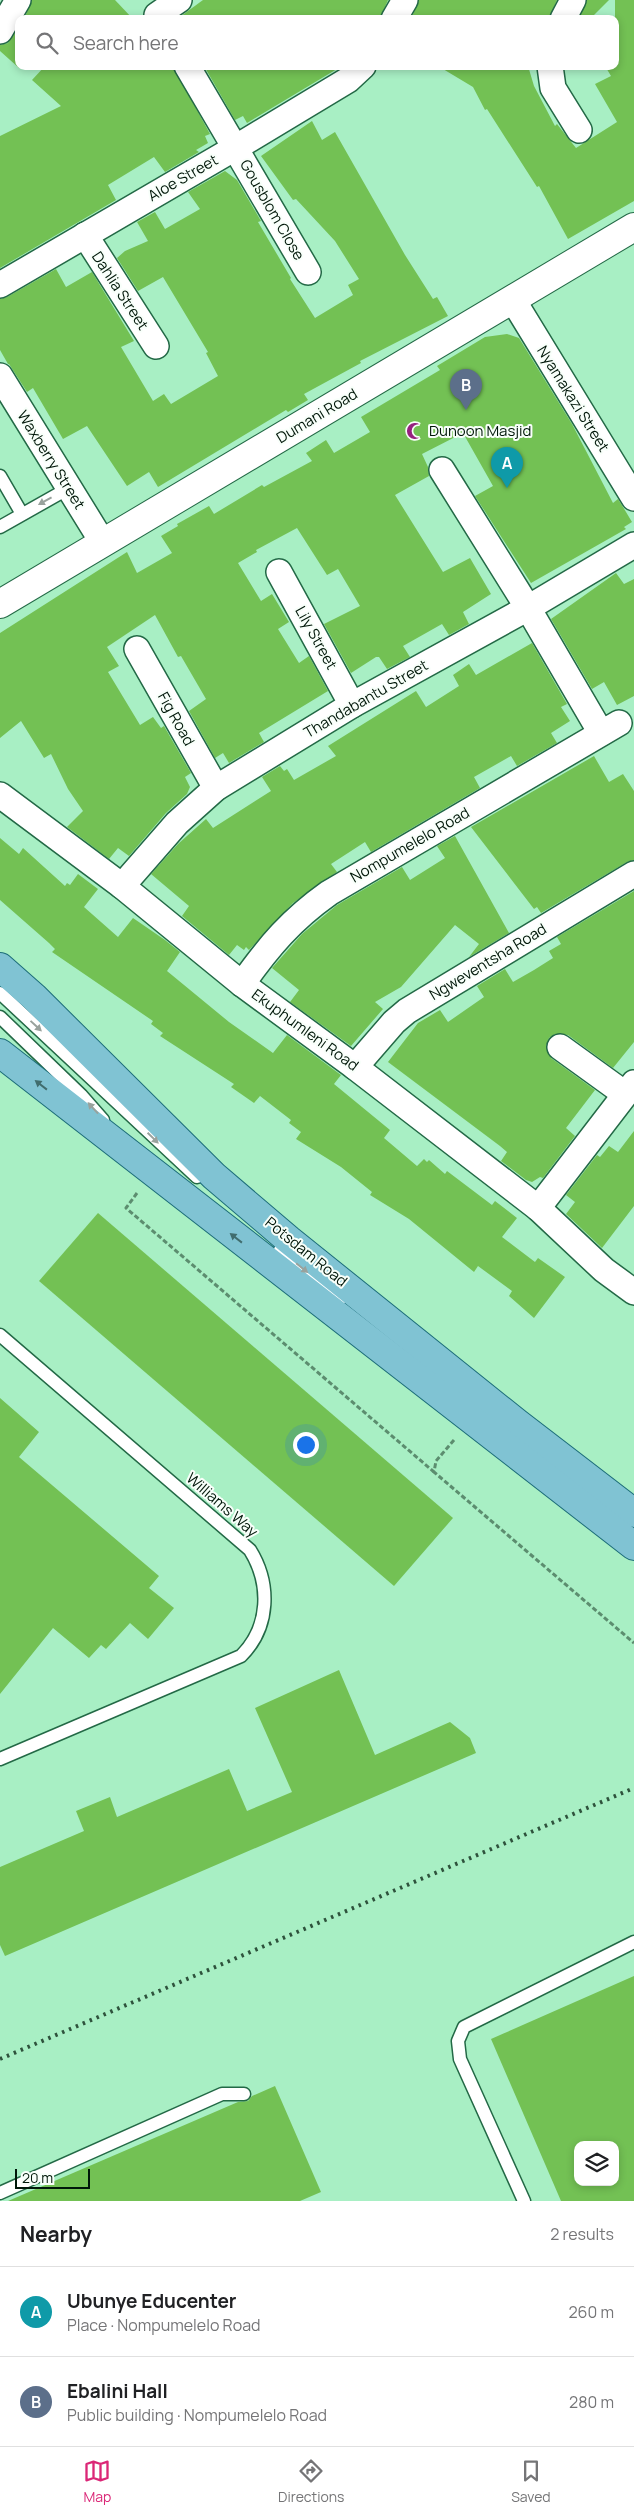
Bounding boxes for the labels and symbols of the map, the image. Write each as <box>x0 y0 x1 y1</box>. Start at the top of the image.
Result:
street label: Aloe Street <box>144 149 222 206</box>
street label: Gousblom Close <box>235 156 310 264</box>
street label: Dahlia Street <box>87 247 154 334</box>
street label: Nyamakazi Street <box>532 342 615 456</box>
pin: B <box>450 369 482 410</box>
street label: Dumani Road <box>272 383 361 448</box>
street label: Waxberry Street <box>13 406 90 513</box>
place label: Dunoon Masjid <box>429 420 531 441</box>
mosque icon: Dunoon Masjid <box>405 421 425 441</box>
pin: A <box>491 447 523 488</box>
one-way arrow <box>38 497 53 505</box>
street label: Lily Street <box>290 602 343 673</box>
street label: Thandabantu Street <box>300 654 432 743</box>
street label: Fig Road <box>153 688 200 749</box>
street label: Nompumelelo Road <box>346 802 473 887</box>
street label: Ngweventsha Road <box>425 918 550 1005</box>
street label: Ekuphumleni Road <box>248 984 363 1076</box>
one-way arrow <box>29 1020 41 1032</box>
one-way arrow <box>35 1080 48 1091</box>
one-way arrow <box>87 1102 99 1114</box>
one-way arrow <box>147 1132 159 1144</box>
street label: Potsdam Road <box>261 1212 352 1291</box>
one-way arrow <box>230 1232 243 1243</box>
one-way arrow <box>295 1263 308 1274</box>
your location <box>293 1432 319 1458</box>
street label: Williams Way <box>182 1468 263 1542</box>
scale bar <box>15 2166 90 2189</box>

